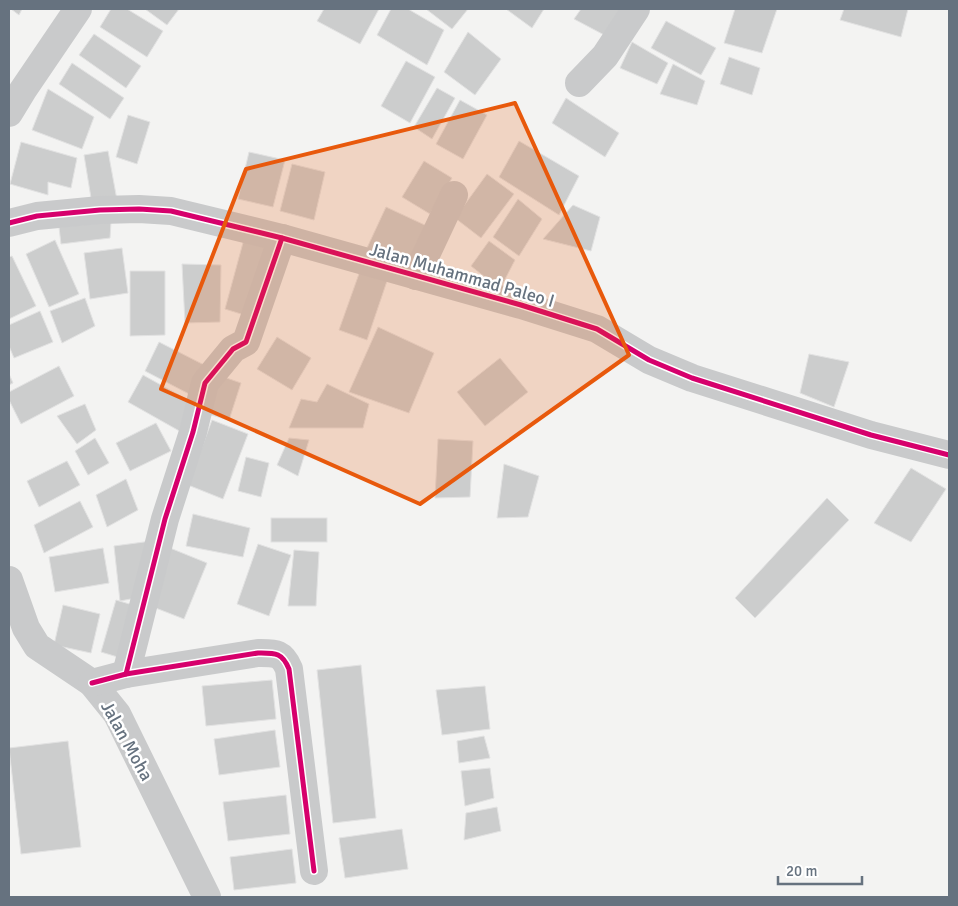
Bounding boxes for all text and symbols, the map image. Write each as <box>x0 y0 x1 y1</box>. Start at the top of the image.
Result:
street label: Jalan Muhammad Paleo I <box>367 238 557 312</box>
street label: Jalan Moha <box>96 697 158 785</box>
scale bar <box>778 854 862 886</box>
text: 20 m <box>786 862 817 880</box>

